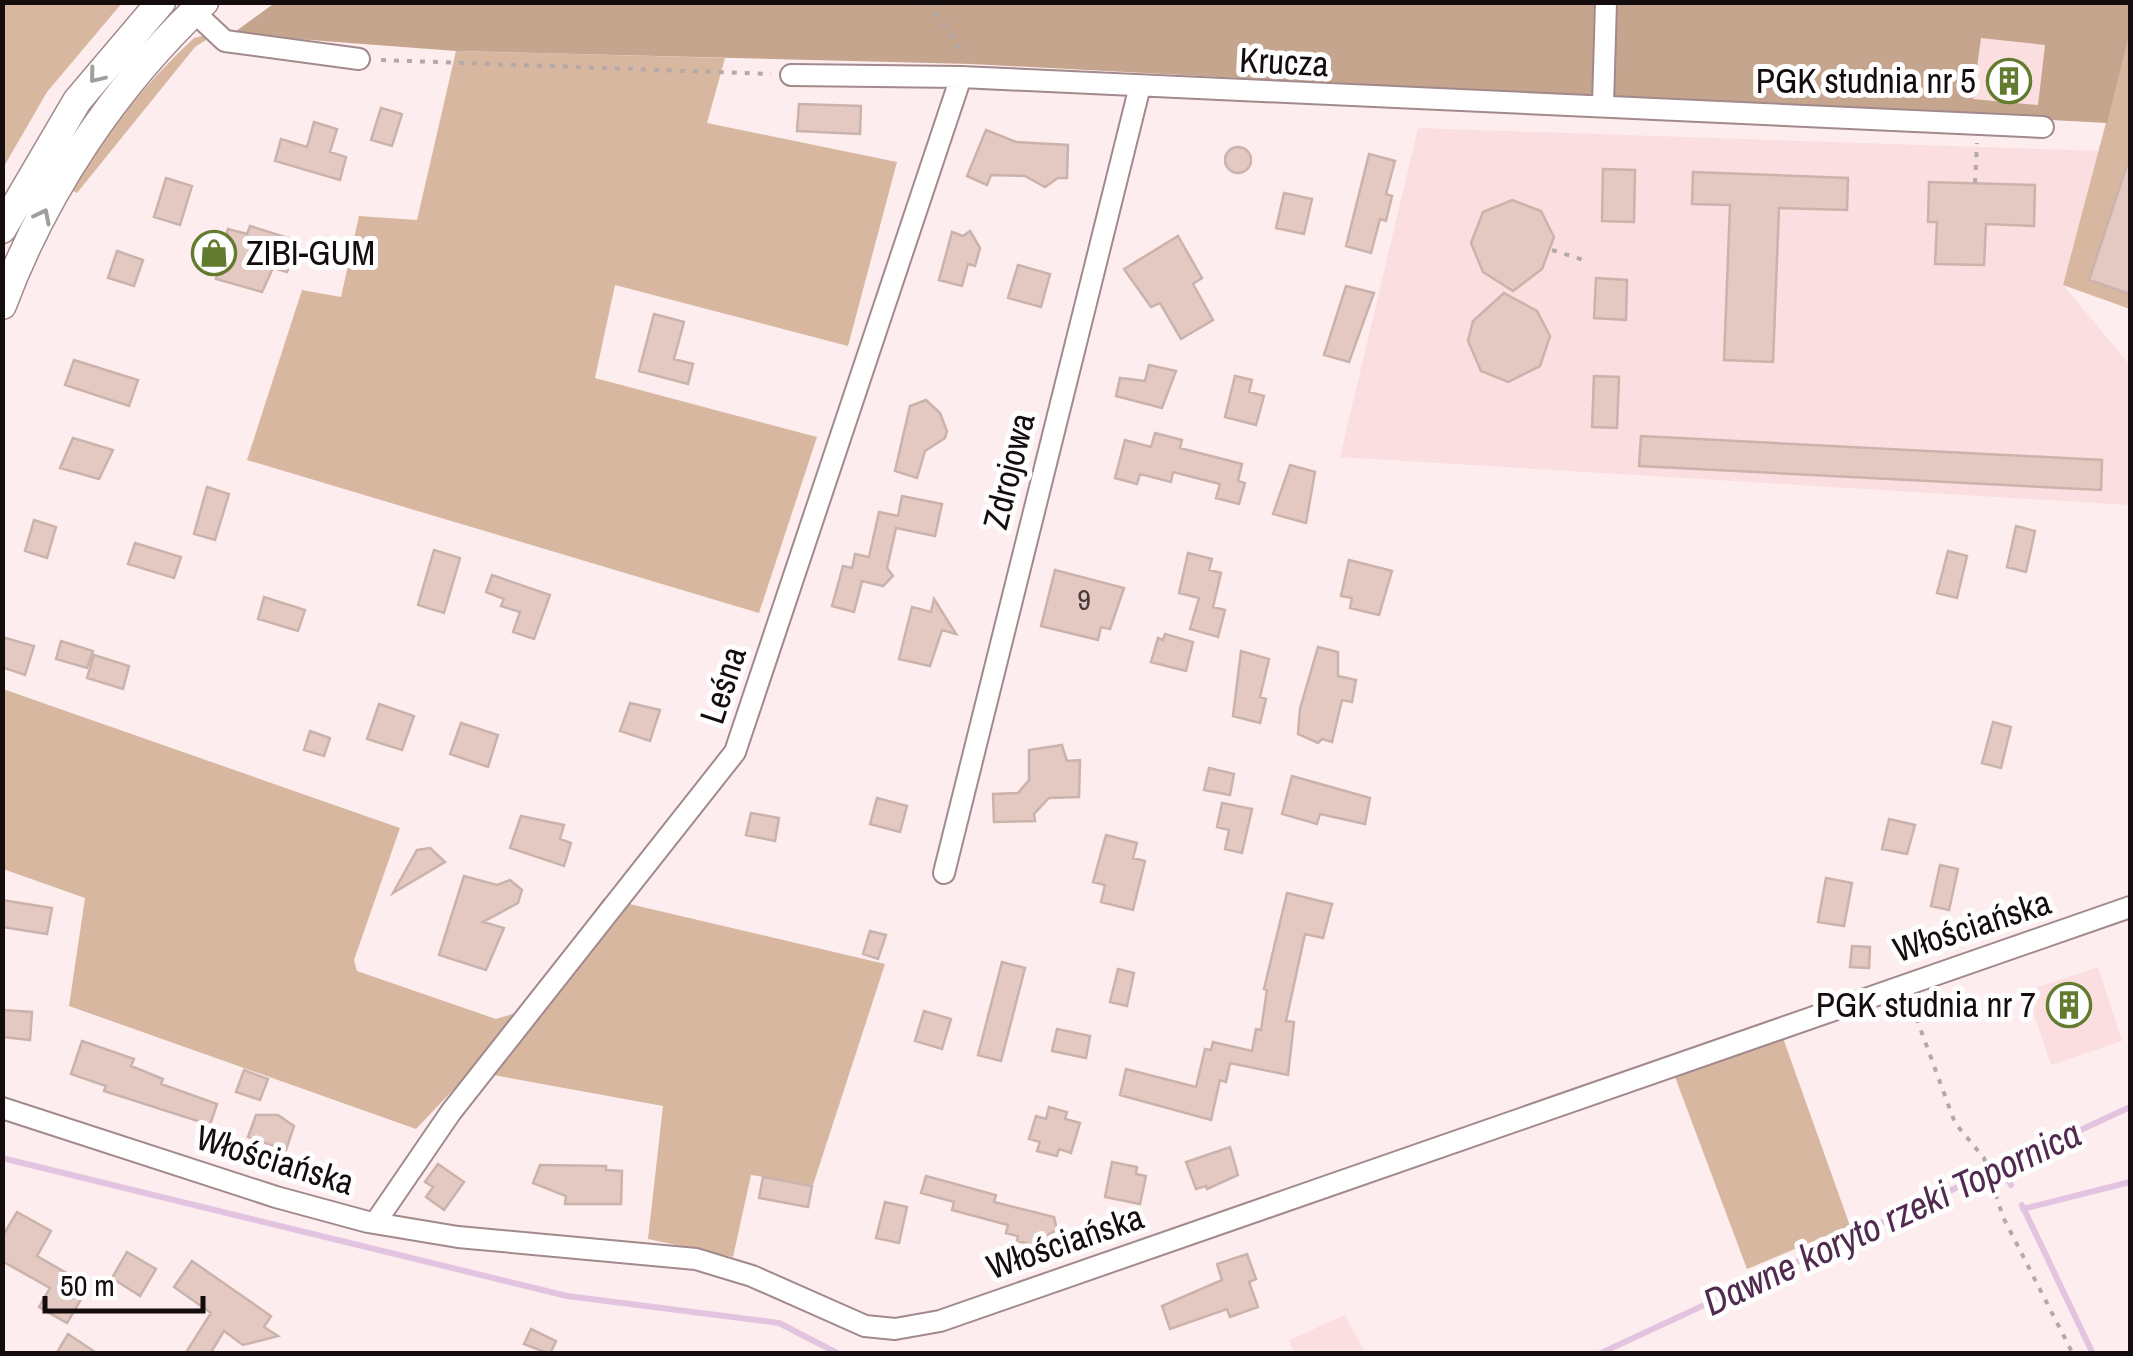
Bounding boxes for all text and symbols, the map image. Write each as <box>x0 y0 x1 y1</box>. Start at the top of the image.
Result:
street label: Krucza <box>1238 36 1330 87</box>
place label: PGK studnia nr 5 <box>1756 57 1976 104</box>
building icon: PGK studnia nr 5 <box>1986 58 2032 104</box>
one-way arrow <box>91 64 108 82</box>
one-way arrow <box>31 208 50 226</box>
place label: ZIBI-GUM <box>246 229 375 276</box>
shop icon: ZIBI-GUM <box>191 230 237 276</box>
street label: Zdrojowa <box>971 408 1046 534</box>
house number: 9 <box>1077 579 1091 619</box>
street label: Leśna <box>688 640 757 729</box>
street label: Włościańska <box>1887 878 2057 973</box>
place label: PGK studnia nr 7 <box>1816 981 2036 1028</box>
building icon: PGK studnia nr 7 <box>2046 982 2092 1028</box>
water label: Dawne koryto rzeki Topornica <box>1695 1108 2089 1327</box>
street label: Włościańska <box>190 1113 360 1206</box>
street label: Włościańska <box>980 1193 1149 1290</box>
scale bar <box>45 1251 202 1313</box>
text: 50 m <box>60 1265 115 1305</box>

